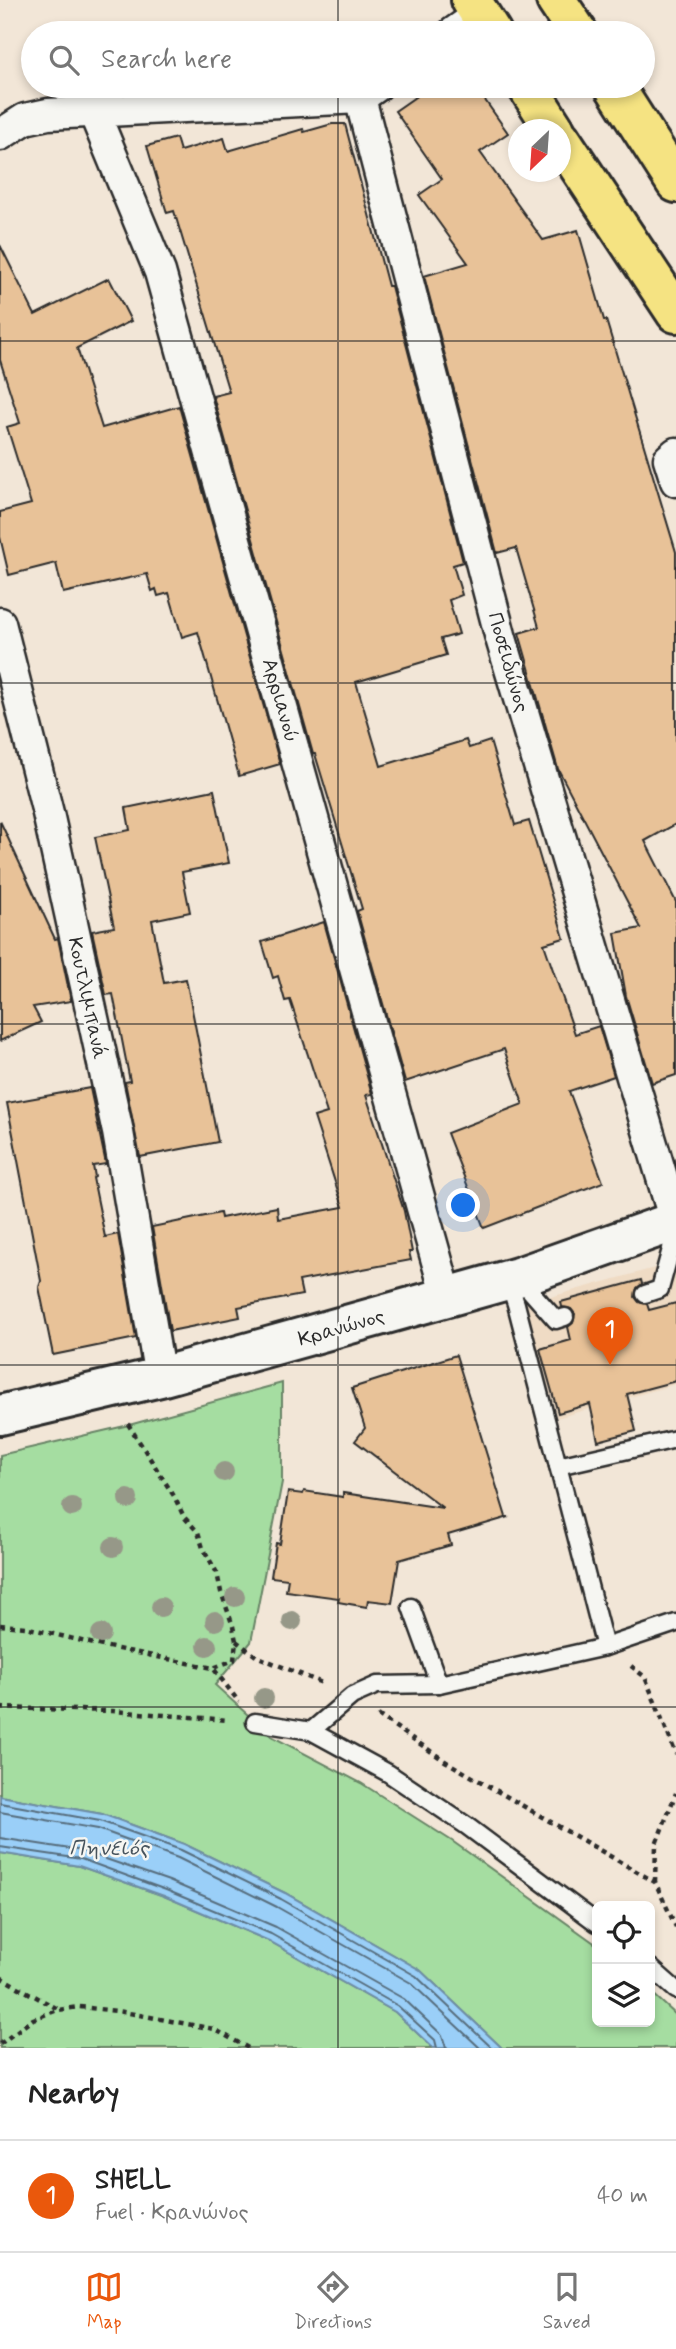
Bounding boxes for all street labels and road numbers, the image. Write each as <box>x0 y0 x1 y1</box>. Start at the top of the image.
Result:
street label: Ποσειδώνος <box>480 609 536 716</box>
street label: Αρριανού <box>255 655 305 746</box>
street label: Κουτλιμπανά <box>60 935 114 1062</box>
street label: Κρανώνος <box>295 1302 388 1354</box>

